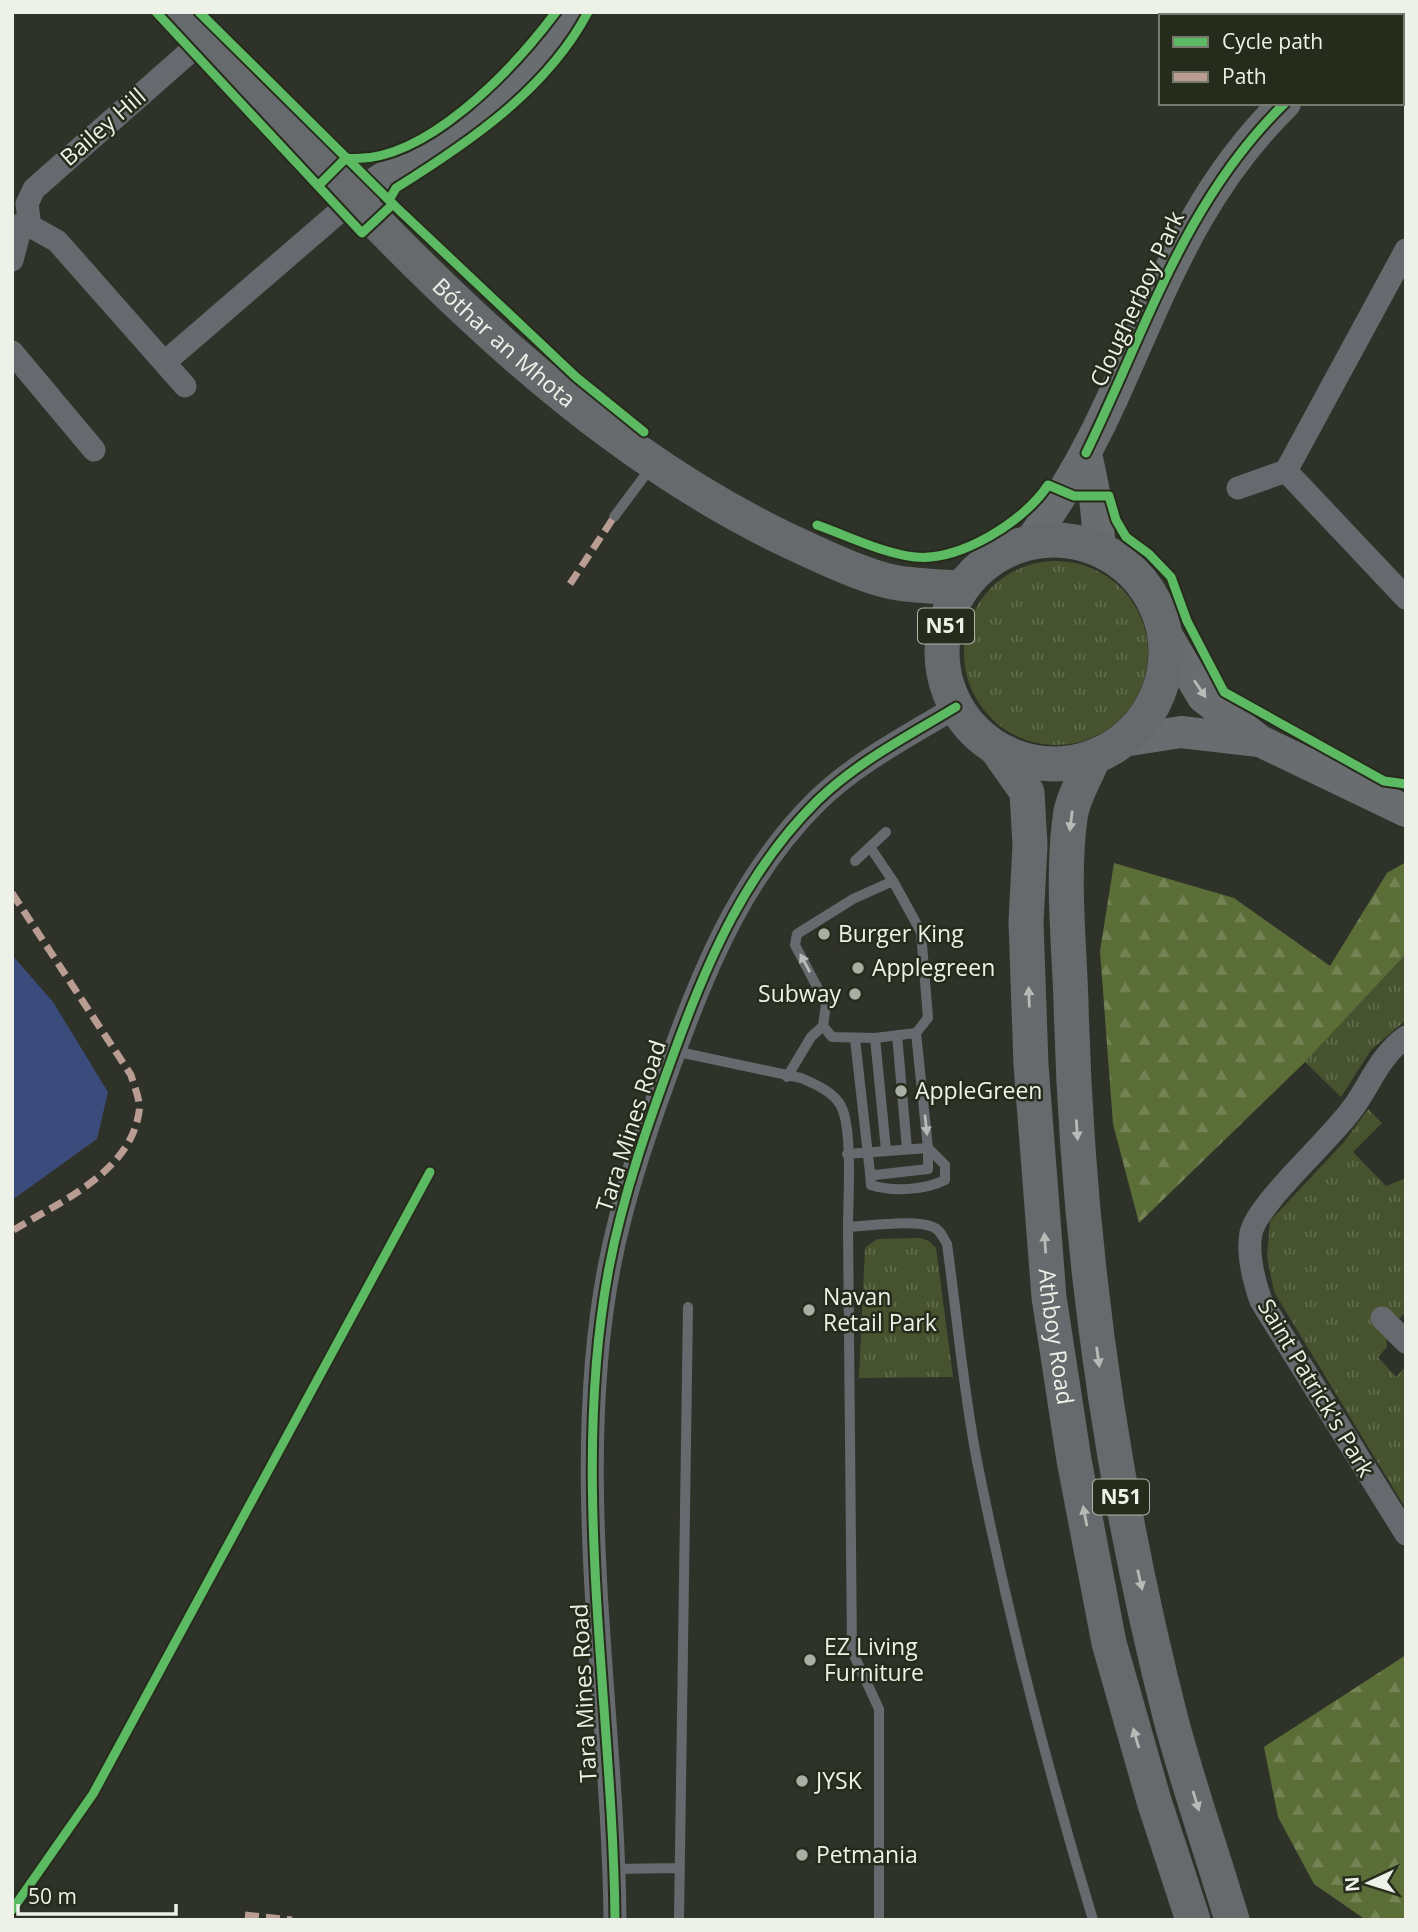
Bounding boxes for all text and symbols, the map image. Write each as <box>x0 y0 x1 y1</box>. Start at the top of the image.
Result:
legend <box>1159 14 1404 105</box>
text: Cycle path <box>1222 27 1323 55</box>
text: Path <box>1222 62 1267 90</box>
street label: Bailey Hill <box>53 80 152 172</box>
street label: Clougherboy Park <box>1081 205 1191 392</box>
street label: Bóthar an Mhota <box>426 270 583 414</box>
road number: N51 <box>918 608 974 644</box>
one-way arrow <box>1193 680 1207 698</box>
one-way arrow <box>1065 810 1076 832</box>
place label: Burger King <box>838 917 964 949</box>
marker: Burger King <box>816 926 832 942</box>
place label: Applegreen <box>872 951 995 983</box>
one-way arrow <box>799 953 810 973</box>
marker: Applegreen <box>850 960 866 976</box>
place label: Subway <box>758 977 841 1009</box>
marker: Subway <box>847 986 863 1002</box>
one-way arrow <box>1023 986 1035 1008</box>
street label: Tara Mines Road <box>587 1036 673 1216</box>
place label: AppleGreen <box>915 1074 1042 1106</box>
marker: AppleGreen <box>893 1083 909 1099</box>
one-way arrow <box>920 1114 931 1136</box>
one-way arrow <box>1071 1120 1082 1142</box>
one-way arrow <box>1039 1232 1050 1254</box>
street label: Athboy Road <box>1032 1267 1082 1407</box>
place label: Navan Retail Park <box>823 1280 937 1338</box>
street label: Saint Patrick's Park <box>1251 1292 1383 1483</box>
marker: Navan Retail Park <box>801 1302 817 1318</box>
one-way arrow <box>1093 1346 1104 1368</box>
road number: N51 <box>1093 1480 1149 1514</box>
one-way arrow <box>1079 1505 1090 1527</box>
one-way arrow <box>1135 1569 1146 1591</box>
street label: Tara Mines Road <box>562 1603 604 1783</box>
place label: EZ Living Furniture <box>824 1630 924 1688</box>
marker: EZ Living Furniture <box>802 1652 818 1668</box>
one-way arrow <box>1130 1727 1141 1749</box>
place label: JYSK <box>814 1764 863 1796</box>
marker: JYSK <box>794 1773 810 1789</box>
one-way arrow <box>1191 1790 1201 1811</box>
place label: Petmania <box>816 1838 918 1870</box>
marker: Petmania <box>794 1847 810 1863</box>
north arrow <box>1334 1848 1404 1918</box>
scale bar <box>18 1872 175 1916</box>
text: N <box>1339 1876 1366 1893</box>
text: 50 m <box>28 1882 77 1910</box>

